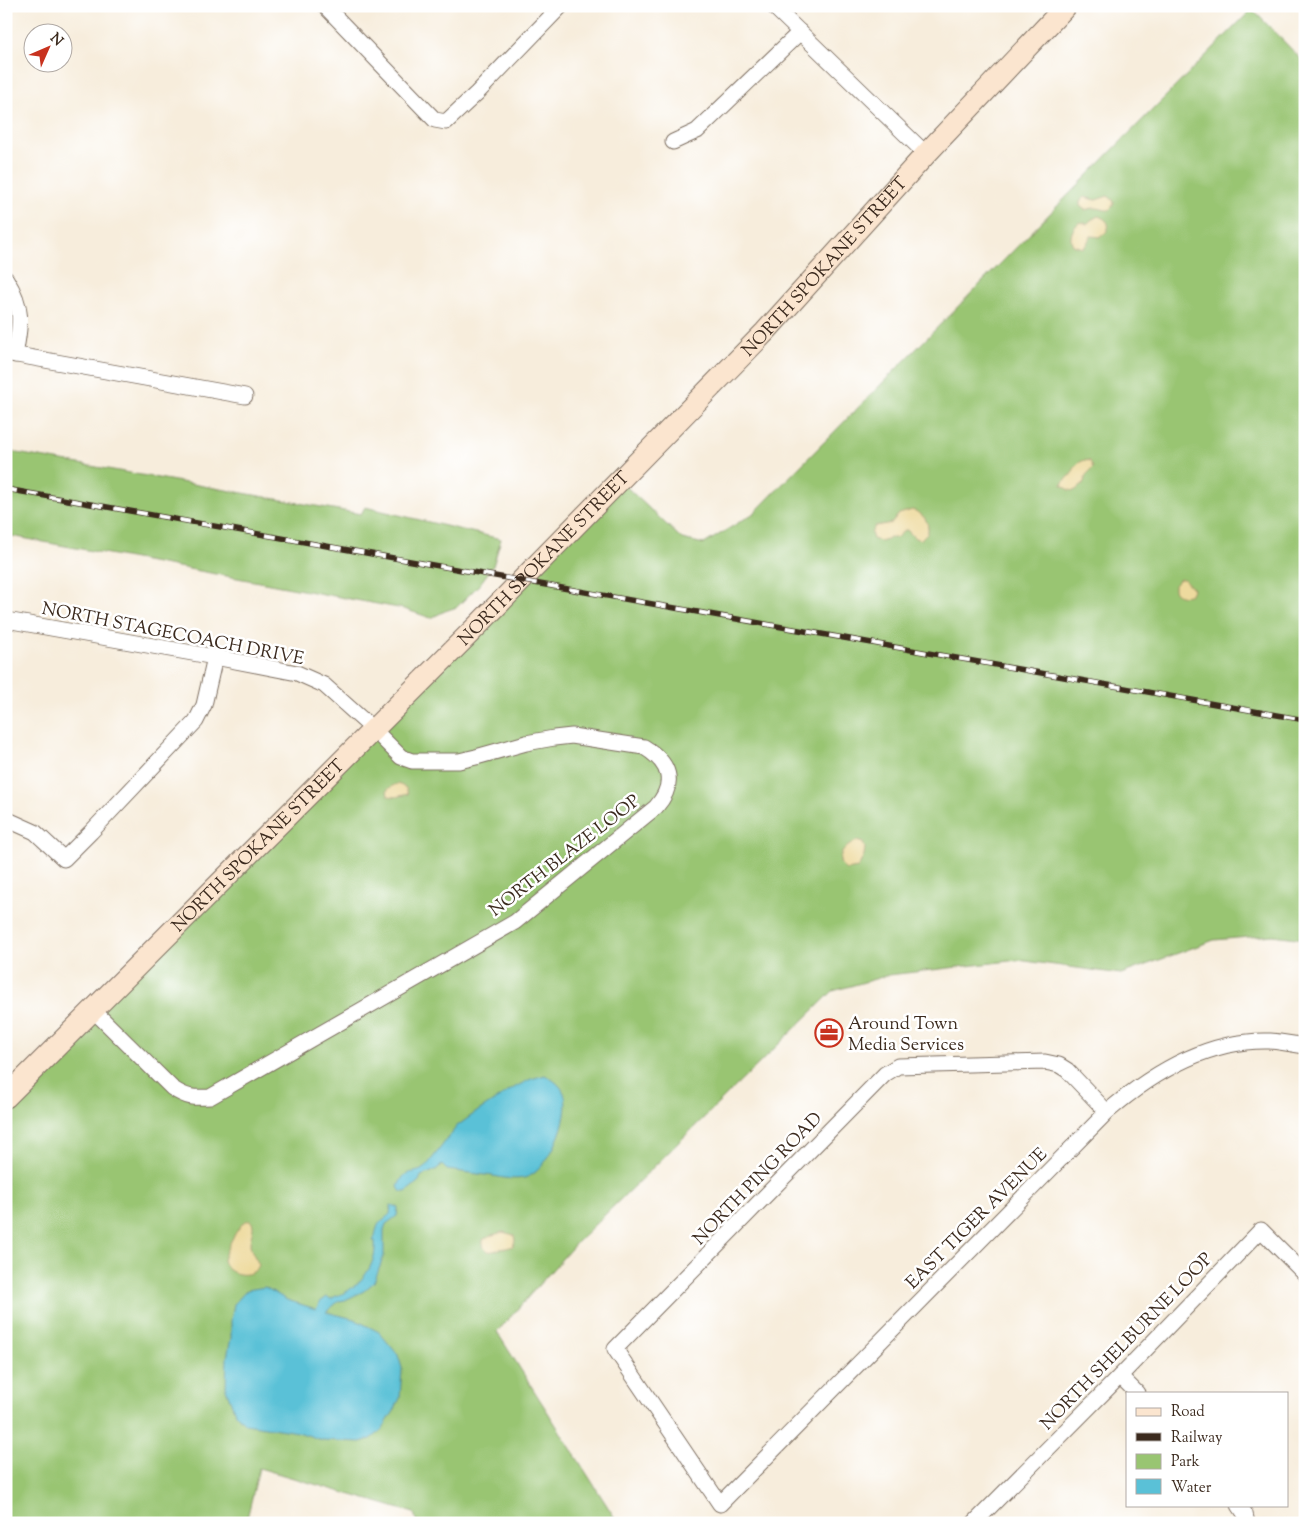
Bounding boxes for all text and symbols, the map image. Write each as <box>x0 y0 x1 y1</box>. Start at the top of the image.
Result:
north arrow <box>22 22 72 72</box>
text: N <box>45 29 67 51</box>
street label: NORTH SPOKANE STREET <box>737 171 915 364</box>
street label: NORTH SPOKANE STREET <box>453 466 637 653</box>
street label: NORTH STAGECOACH DRIVE <box>39 597 306 673</box>
street label: NORTH SPOKANE STREET <box>167 754 352 939</box>
street label: NORTH BLAZE LOOP <box>484 789 646 924</box>
place label: Around Town Media Services <box>848 1012 964 1059</box>
office icon: Around Town Media Services <box>814 1018 844 1048</box>
street label: NORTH PING ROAD <box>688 1107 829 1252</box>
street label: EAST TIGER AVENUE <box>901 1143 1054 1296</box>
street label: NORTH SHELBURNE LOOP <box>1035 1248 1220 1437</box>
legend <box>1126 1392 1288 1506</box>
text: Road <box>1171 1402 1205 1423</box>
text: Railway <box>1171 1428 1223 1449</box>
text: Park <box>1171 1452 1200 1473</box>
text: Water <box>1171 1478 1212 1499</box>

